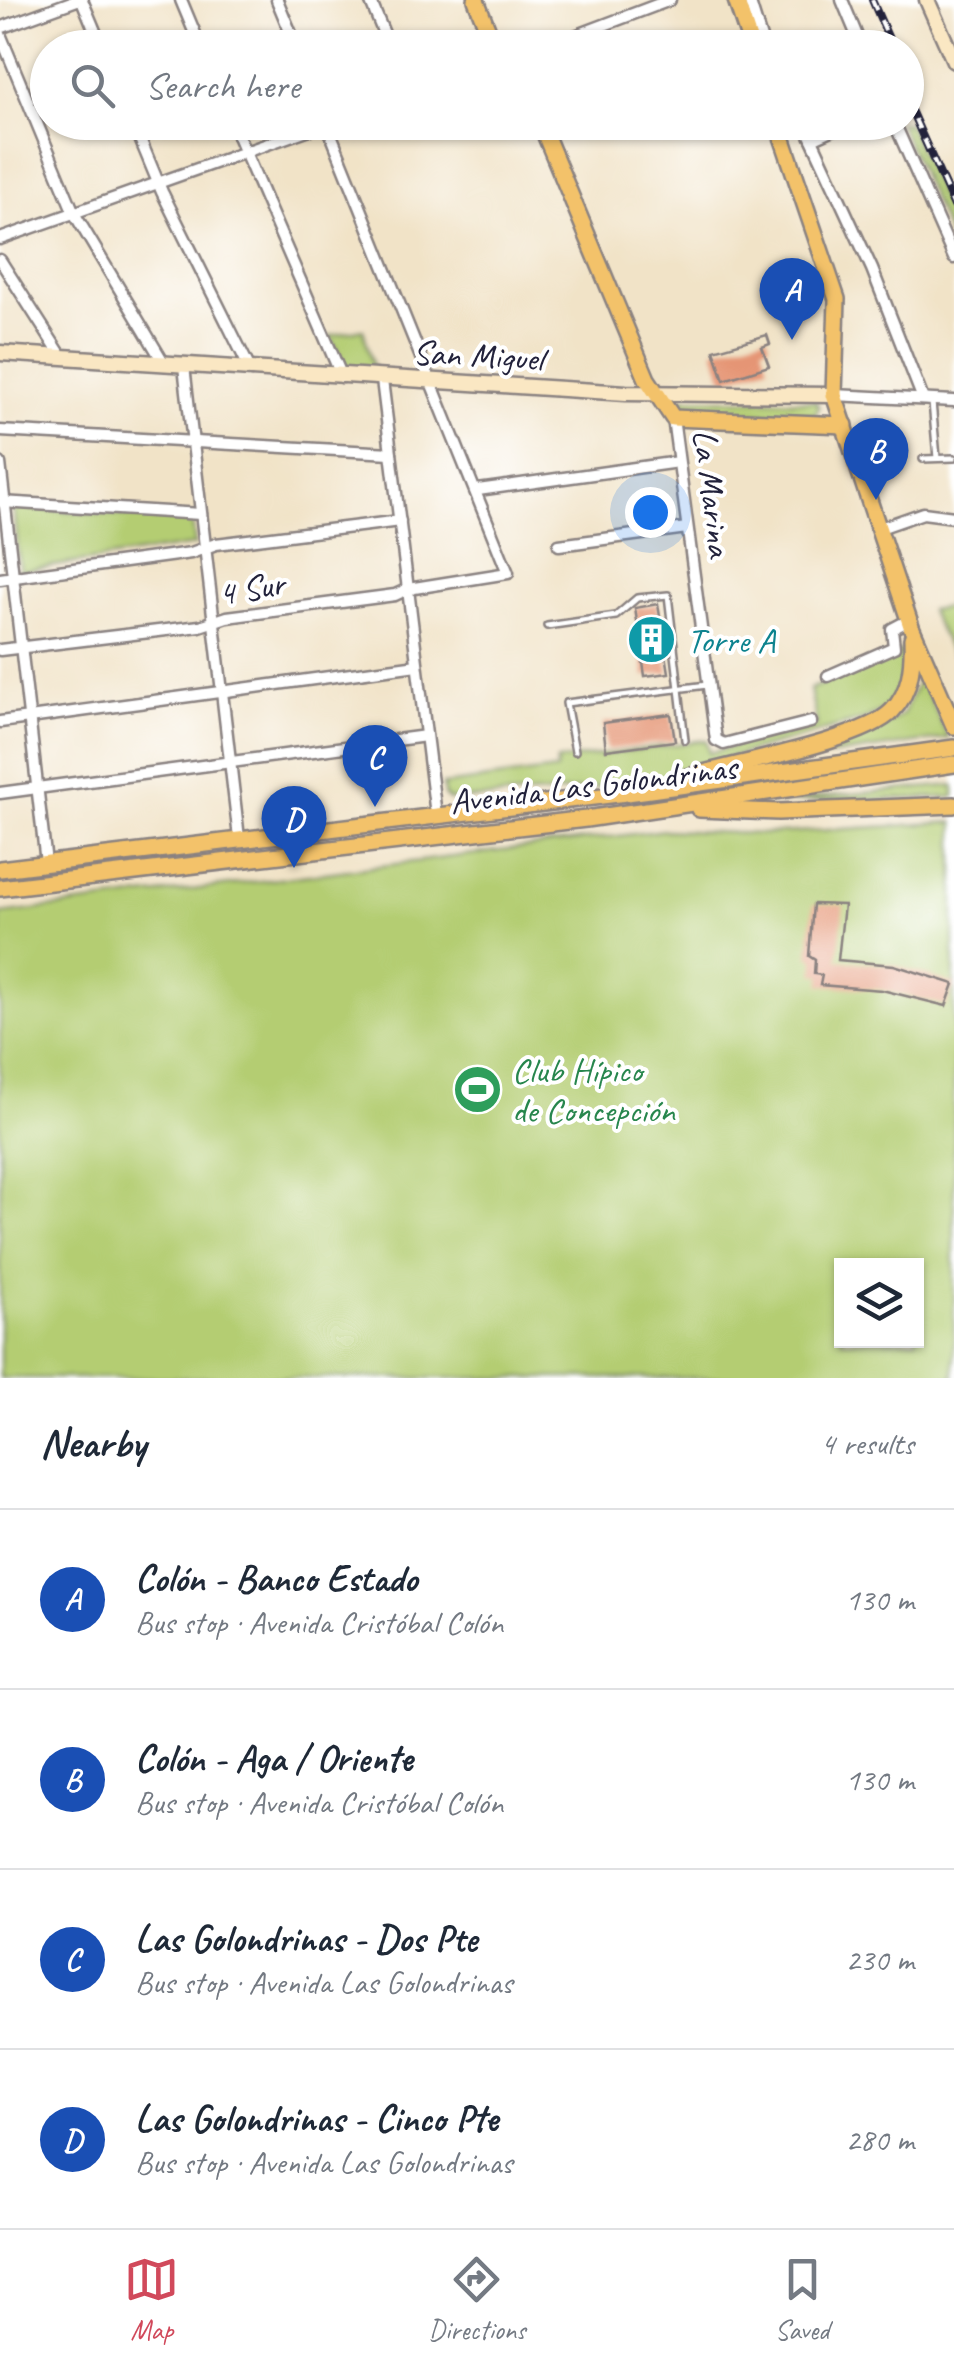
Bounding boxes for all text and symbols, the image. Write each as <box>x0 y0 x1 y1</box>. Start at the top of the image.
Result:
search box <box>30 30 924 140</box>
icon: search <box>65 58 120 113</box>
text: Search here <box>145 62 300 109</box>
pin: A <box>760 258 824 340</box>
street label: San Miguel <box>412 330 550 382</box>
pin: B <box>844 418 908 500</box>
street label: La Marina <box>682 427 743 562</box>
your location <box>625 487 676 538</box>
street label: 4 Sur <box>215 560 291 616</box>
building icon: Torre A <box>626 614 678 666</box>
place label: Torre A <box>687 618 776 663</box>
pin: C <box>342 724 408 807</box>
street label: Avenida Las Golondrinas <box>447 744 742 824</box>
pin: D <box>262 786 326 868</box>
place label: Club Hípico de Concepción <box>512 1048 676 1133</box>
sports icon: Club Hípico de Concepción <box>451 1064 503 1116</box>
map controls <box>834 1258 924 1348</box>
button: layers <box>834 1258 924 1348</box>
text: Nearby <box>40 1417 146 1470</box>
text: 4 results <box>820 1423 914 1464</box>
text: Colón - Banco Estado <box>135 1555 417 1602</box>
text: A <box>64 1579 81 1620</box>
text: 130 m <box>845 1579 914 1620</box>
text: Bus stop · Avenida Cristóbal Colón <box>135 1602 503 1643</box>
text: Colón - Aga / Oriente <box>135 1735 412 1782</box>
text: B <box>64 1759 81 1800</box>
text: 130 m <box>845 1759 914 1800</box>
text: Bus stop · Avenida Cristóbal Colón <box>135 1782 503 1823</box>
text: Las Golondrinas - Dos Pte <box>135 1915 477 1962</box>
text: C <box>65 1939 80 1980</box>
text: 230 m <box>845 1939 914 1980</box>
text: Bus stop · Avenida Las Golondrinas <box>135 1962 512 2003</box>
text: Las Golondrinas - Cinco Pte <box>135 2095 498 2142</box>
text: D <box>63 2119 82 2160</box>
text: 280 m <box>845 2119 914 2160</box>
text: Bus stop · Avenida Las Golondrinas <box>135 2142 512 2183</box>
tab: Map <box>124 2252 179 2347</box>
tab: Directions <box>428 2252 526 2347</box>
tab: Saved <box>775 2252 830 2347</box>

